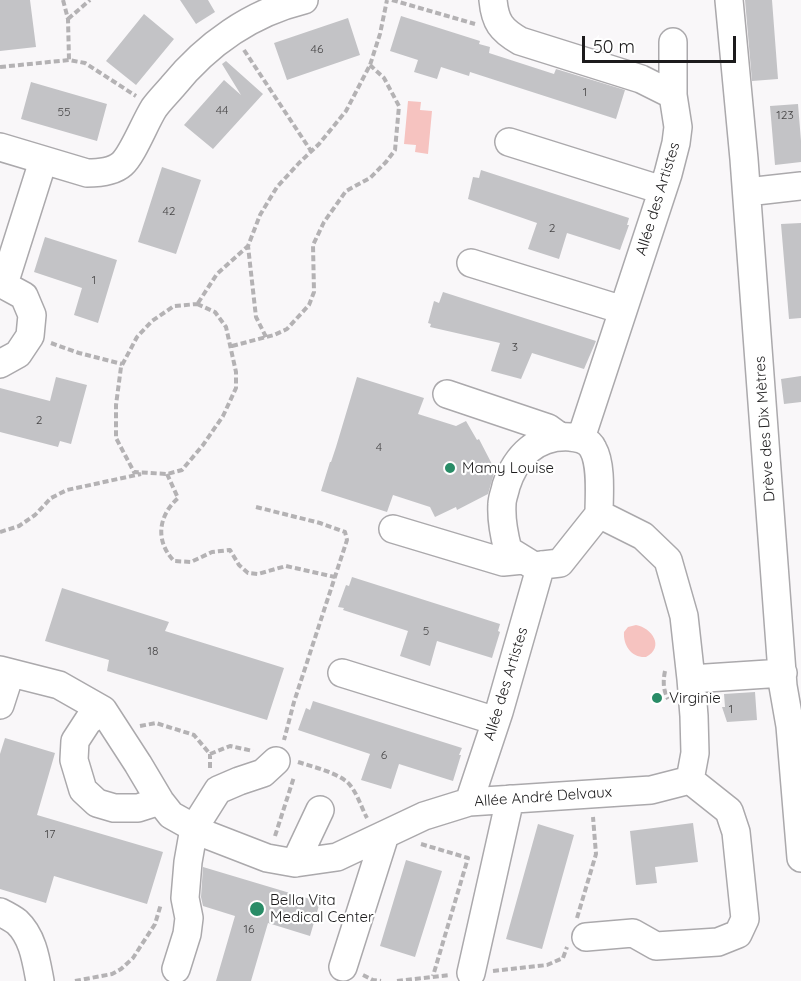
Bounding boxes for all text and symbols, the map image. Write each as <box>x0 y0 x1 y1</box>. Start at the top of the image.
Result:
scale bar <box>585 24 740 62</box>
text: 50 m <box>593 35 635 58</box>
house number: 46 <box>311 42 323 56</box>
house number: 1 <box>583 85 587 99</box>
house number: 44 <box>216 103 228 117</box>
house number: 55 <box>57 105 71 119</box>
house number: 123 <box>776 108 794 122</box>
street label: Allée des Artistes <box>632 140 684 258</box>
house number: 42 <box>163 204 175 218</box>
house number: 2 <box>549 221 555 235</box>
house number: 1 <box>92 273 96 287</box>
house number: 3 <box>512 340 518 354</box>
street label: Drève des Dix Mètres <box>751 356 779 502</box>
house number: 2 <box>36 413 42 427</box>
house number: 4 <box>376 440 382 454</box>
place label: Mamy Louise <box>462 459 554 477</box>
marker: Mamy Louise <box>443 461 457 475</box>
house number: 5 <box>423 624 429 638</box>
street label: Allée des Artistes <box>480 625 532 743</box>
house number: 18 <box>148 644 158 658</box>
place label: Virginie <box>669 689 721 707</box>
marker: Virginie <box>650 691 664 705</box>
house number: 1 <box>729 702 733 716</box>
house number: 6 <box>381 748 387 762</box>
street label: Allée André Delvaux <box>474 783 612 811</box>
house number: 17 <box>45 827 55 841</box>
place label: Bella Vita Medical Center <box>270 891 374 926</box>
marker: Bella Vita Medical Center <box>248 900 266 918</box>
house number: 16 <box>244 922 254 936</box>

